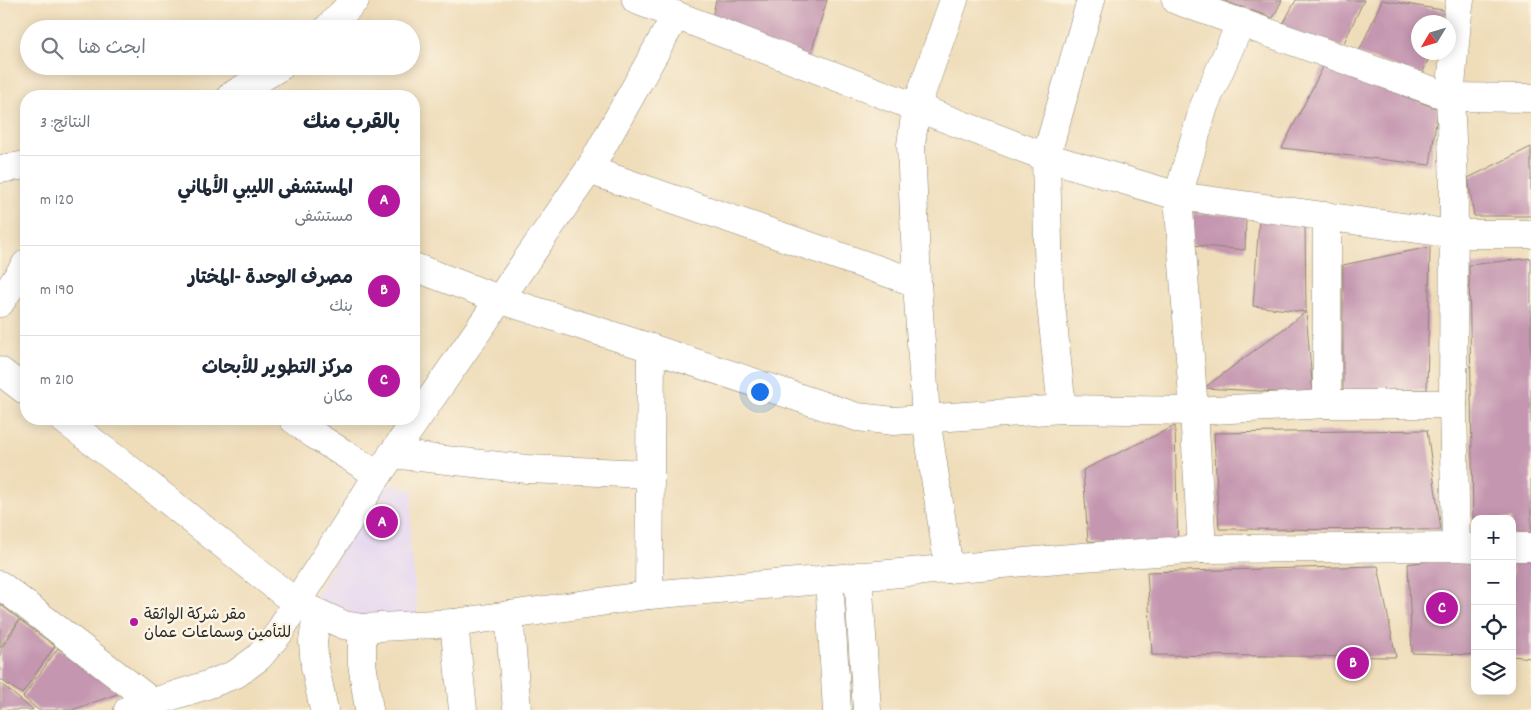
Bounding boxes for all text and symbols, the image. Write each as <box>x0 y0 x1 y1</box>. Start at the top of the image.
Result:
north arrow <box>1411 15 1456 60</box>
search box <box>20 20 420 75</box>
icon: search <box>38 34 66 62</box>
text: ابحث هنا <box>78 36 146 63</box>
text: بالقرب منك <box>303 109 400 139</box>
text: النتائج: 3 <box>40 112 90 135</box>
text: المستشفى الليبي الألماني <box>178 176 353 203</box>
text: 120 m <box>40 189 74 212</box>
text: A <box>380 189 388 212</box>
text: مستشفى <box>294 206 353 229</box>
text: مصرف الوحدة -المختار <box>188 266 353 293</box>
text: 190 m <box>40 279 74 302</box>
text: B <box>380 279 388 302</box>
text: بنك <box>329 296 353 319</box>
text: مركز التطوير للأبحاث <box>202 356 353 383</box>
text: 210 m <box>40 369 74 392</box>
text: C <box>380 369 388 392</box>
your location <box>747 379 773 405</box>
text: مكان <box>323 386 353 409</box>
pin: A <box>366 503 398 541</box>
map controls <box>1471 515 1516 695</box>
button: + <box>1471 515 1516 560</box>
button: − <box>1471 560 1516 605</box>
pin: C <box>1426 589 1458 627</box>
place label: مقر شركة الواثقة للتأمين وسماعات عمان <box>144 604 291 645</box>
button: locate <box>1471 605 1516 650</box>
marker: مقر شركة الواثقة للتأمين وسماعات عمان <box>128 616 140 628</box>
pin: B <box>1337 644 1369 682</box>
button: layers <box>1471 650 1516 695</box>

